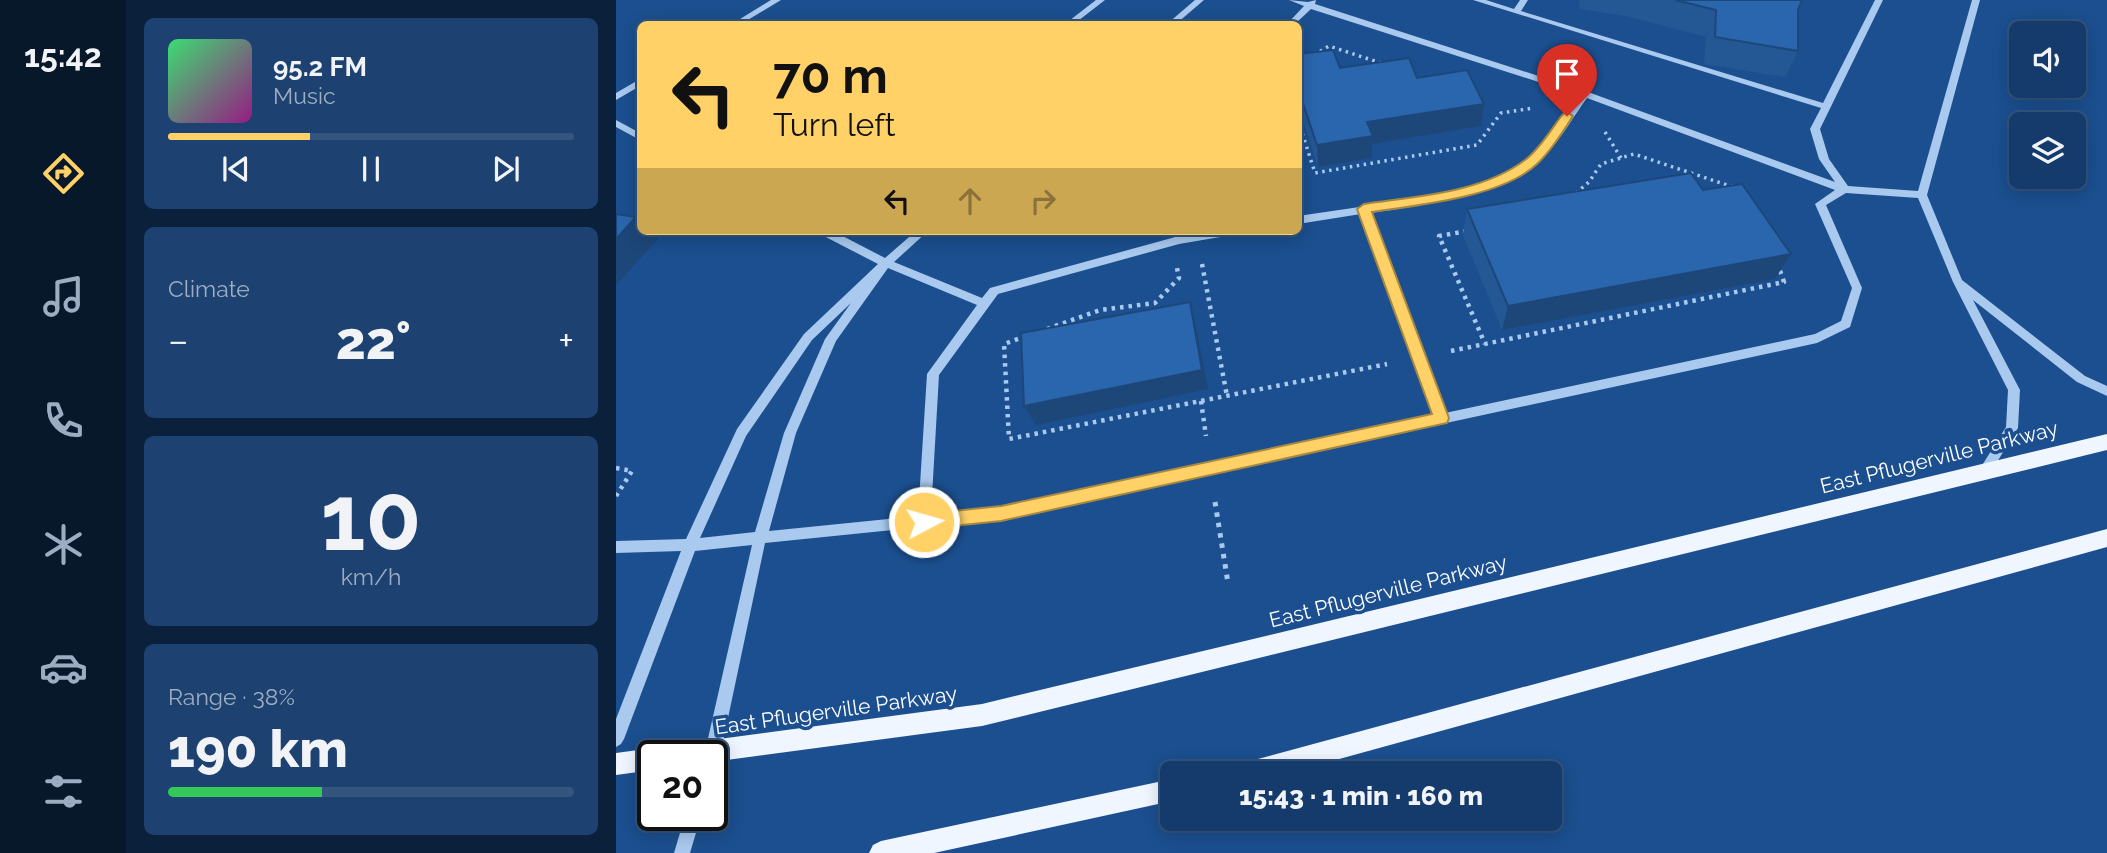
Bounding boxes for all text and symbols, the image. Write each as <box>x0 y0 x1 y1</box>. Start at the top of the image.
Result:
map controls <box>2009 21 2086 189</box>
button: sound <box>2009 21 2086 98</box>
text: 15:42 <box>24 37 102 74</box>
pin <box>1537 44 1597 116</box>
text: 70 m <box>773 47 888 104</box>
icon: left <box>658 49 749 140</box>
text: 95.2 FM <box>273 52 367 82</box>
icon: arrive <box>1548 55 1586 93</box>
text: Music <box>273 82 336 109</box>
text: Turn left <box>773 106 895 143</box>
button: layers <box>2009 112 2086 189</box>
icon: directions <box>39 149 88 198</box>
icon: previous <box>217 150 255 188</box>
icon: pause <box>352 150 390 188</box>
icon: next <box>487 150 525 188</box>
icon: left <box>878 182 916 220</box>
icon: ahead <box>951 182 989 220</box>
icon: right <box>1024 182 1062 220</box>
icon: music <box>39 272 88 321</box>
text: Climate <box>168 275 250 302</box>
text: 22° <box>336 310 411 371</box>
text: − <box>168 318 188 363</box>
text: + <box>558 318 574 363</box>
icon: phone <box>39 396 88 445</box>
street label: East Pflugerville Parkway <box>1817 415 2061 499</box>
text: 10 <box>321 464 421 571</box>
position arrow <box>887 485 961 559</box>
icon: climate <box>39 520 88 569</box>
street label: East Pflugerville Parkway <box>1266 549 1510 633</box>
text: km/h <box>341 563 401 590</box>
icon: car <box>39 643 88 692</box>
street label: East Pflugerville Parkway <box>713 681 959 739</box>
text: Range · 38% <box>168 683 295 710</box>
text: 190 km <box>168 718 348 779</box>
speed limit sign: 20 <box>637 740 728 831</box>
icon: filters <box>39 767 88 816</box>
text: 15:43 · 1 min · 160 m <box>1239 781 1483 811</box>

